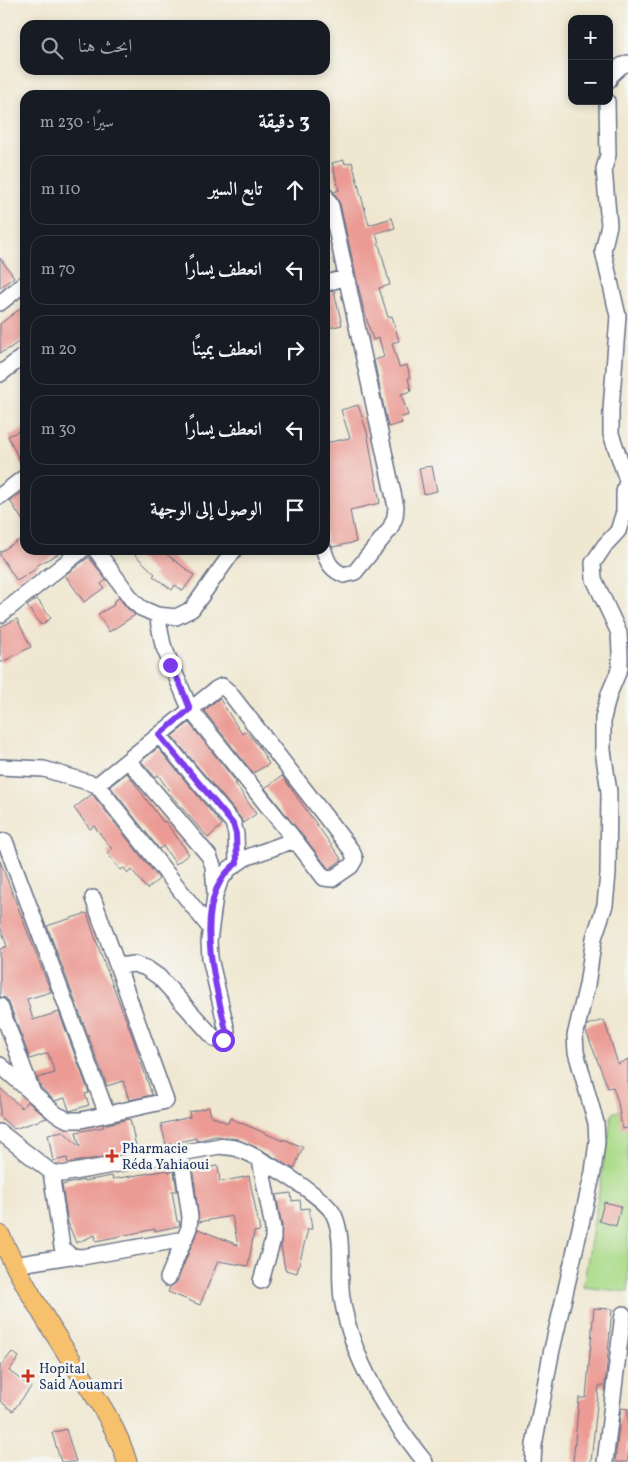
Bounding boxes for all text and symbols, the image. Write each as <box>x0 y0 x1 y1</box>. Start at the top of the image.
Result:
map controls <box>568 15 613 105</box>
button: + <box>568 15 613 60</box>
search box <box>20 20 330 75</box>
icon: search <box>38 34 66 62</box>
text: ابحث هنا <box>78 34 132 60</box>
button: − <box>568 60 613 105</box>
text: 3 دقيقة <box>258 108 310 137</box>
text: سيرًا · 230 m <box>40 112 114 134</box>
icon: ahead <box>281 176 309 204</box>
text: تابع السير <box>209 177 262 203</box>
text: 110 m <box>41 179 80 201</box>
icon: left <box>281 256 309 284</box>
text: انعطف يسارًا <box>184 257 262 283</box>
text: 70 m <box>41 259 75 281</box>
icon: right <box>281 336 309 364</box>
text: انعطف يمينًا <box>192 337 262 363</box>
text: 20 m <box>41 339 76 361</box>
icon: left <box>281 416 309 444</box>
text: انعطف يسارًا <box>184 417 262 443</box>
text: 30 m <box>41 419 76 441</box>
icon: arrive <box>281 496 309 524</box>
text: الوصول إلى الوجهة <box>150 497 262 523</box>
route end <box>159 654 182 677</box>
route start <box>212 1029 235 1052</box>
place label: Pharmacie Réda Yahiaoui <box>122 1140 209 1175</box>
marker: Pharmacie Réda Yahiaoui <box>106 1150 118 1162</box>
place label: Hopital Said Aouamri <box>39 1360 123 1395</box>
marker: Hopital Said Aouamri <box>21 1369 35 1383</box>

